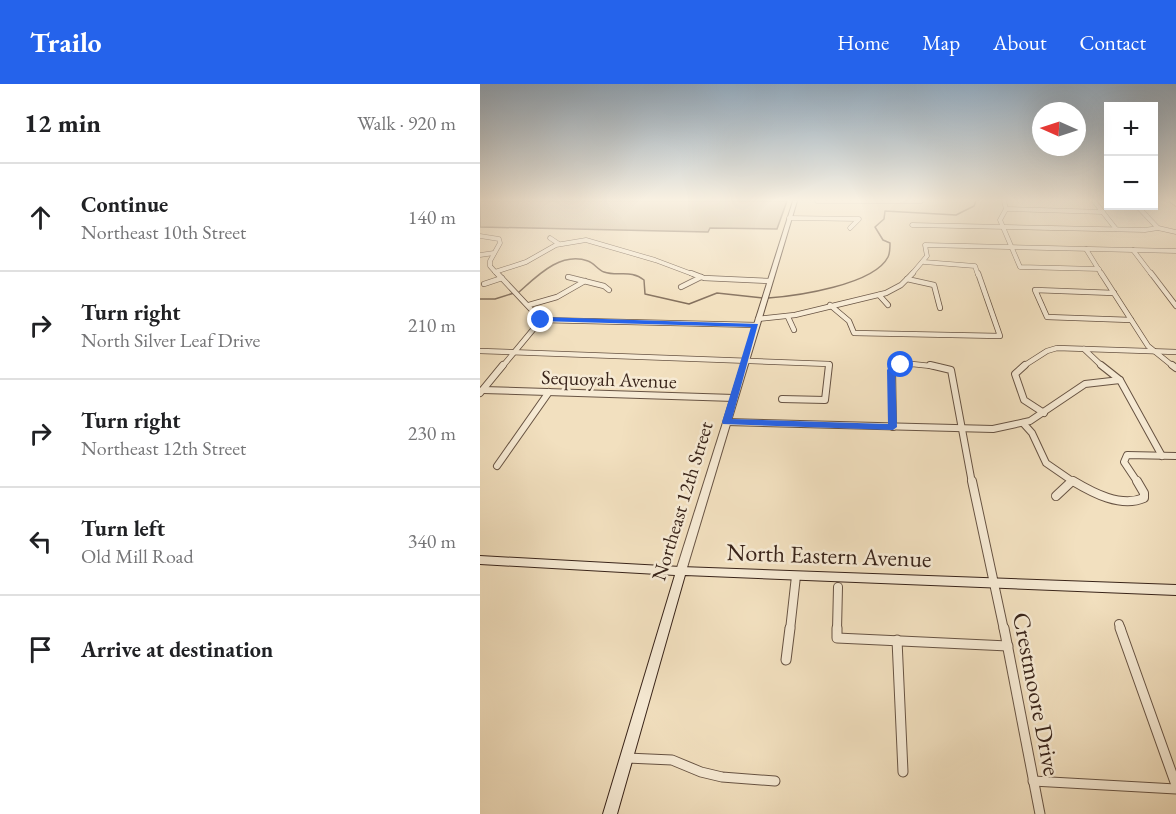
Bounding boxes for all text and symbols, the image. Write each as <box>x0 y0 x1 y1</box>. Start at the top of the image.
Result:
text: Trailo <box>30 24 102 60</box>
text: Home <box>837 29 889 56</box>
text: Map <box>922 29 960 56</box>
text: About <box>993 29 1046 56</box>
text: Contact <box>1079 29 1146 56</box>
north arrow <box>1032 102 1086 156</box>
map controls <box>1104 102 1158 210</box>
button: + <box>1104 102 1158 156</box>
text: 12 min <box>24 106 101 140</box>
text: Walk · 920 m <box>357 110 456 136</box>
button: − <box>1104 156 1158 210</box>
text: Continue <box>81 190 168 219</box>
icon: ahead <box>24 201 57 234</box>
text: 140 m <box>408 204 456 230</box>
text: Northeast 10th Street <box>81 219 246 245</box>
text: Turn right <box>81 298 180 327</box>
route end <box>527 306 553 332</box>
icon: right <box>24 309 57 342</box>
text: 210 m <box>408 312 456 338</box>
text: North Silver Leaf Drive <box>81 327 260 353</box>
route start <box>887 351 913 377</box>
street label: Sequoyah Avenue <box>541 364 677 394</box>
text: Turn right <box>81 406 180 435</box>
icon: right <box>24 417 57 450</box>
street label: Northeast 12th Street <box>645 418 719 584</box>
text: 230 m <box>408 420 456 446</box>
text: Northeast 12th Street <box>81 435 246 461</box>
text: Turn left <box>81 514 165 543</box>
icon: left <box>24 525 57 558</box>
text: 340 m <box>408 528 456 554</box>
street label: North Eastern Avenue <box>726 536 932 574</box>
text: Old Mill Road <box>81 543 194 569</box>
street label: Crestmoore Drive <box>1006 610 1068 778</box>
icon: arrive <box>24 633 57 666</box>
text: Arrive at destination <box>81 635 273 664</box>

